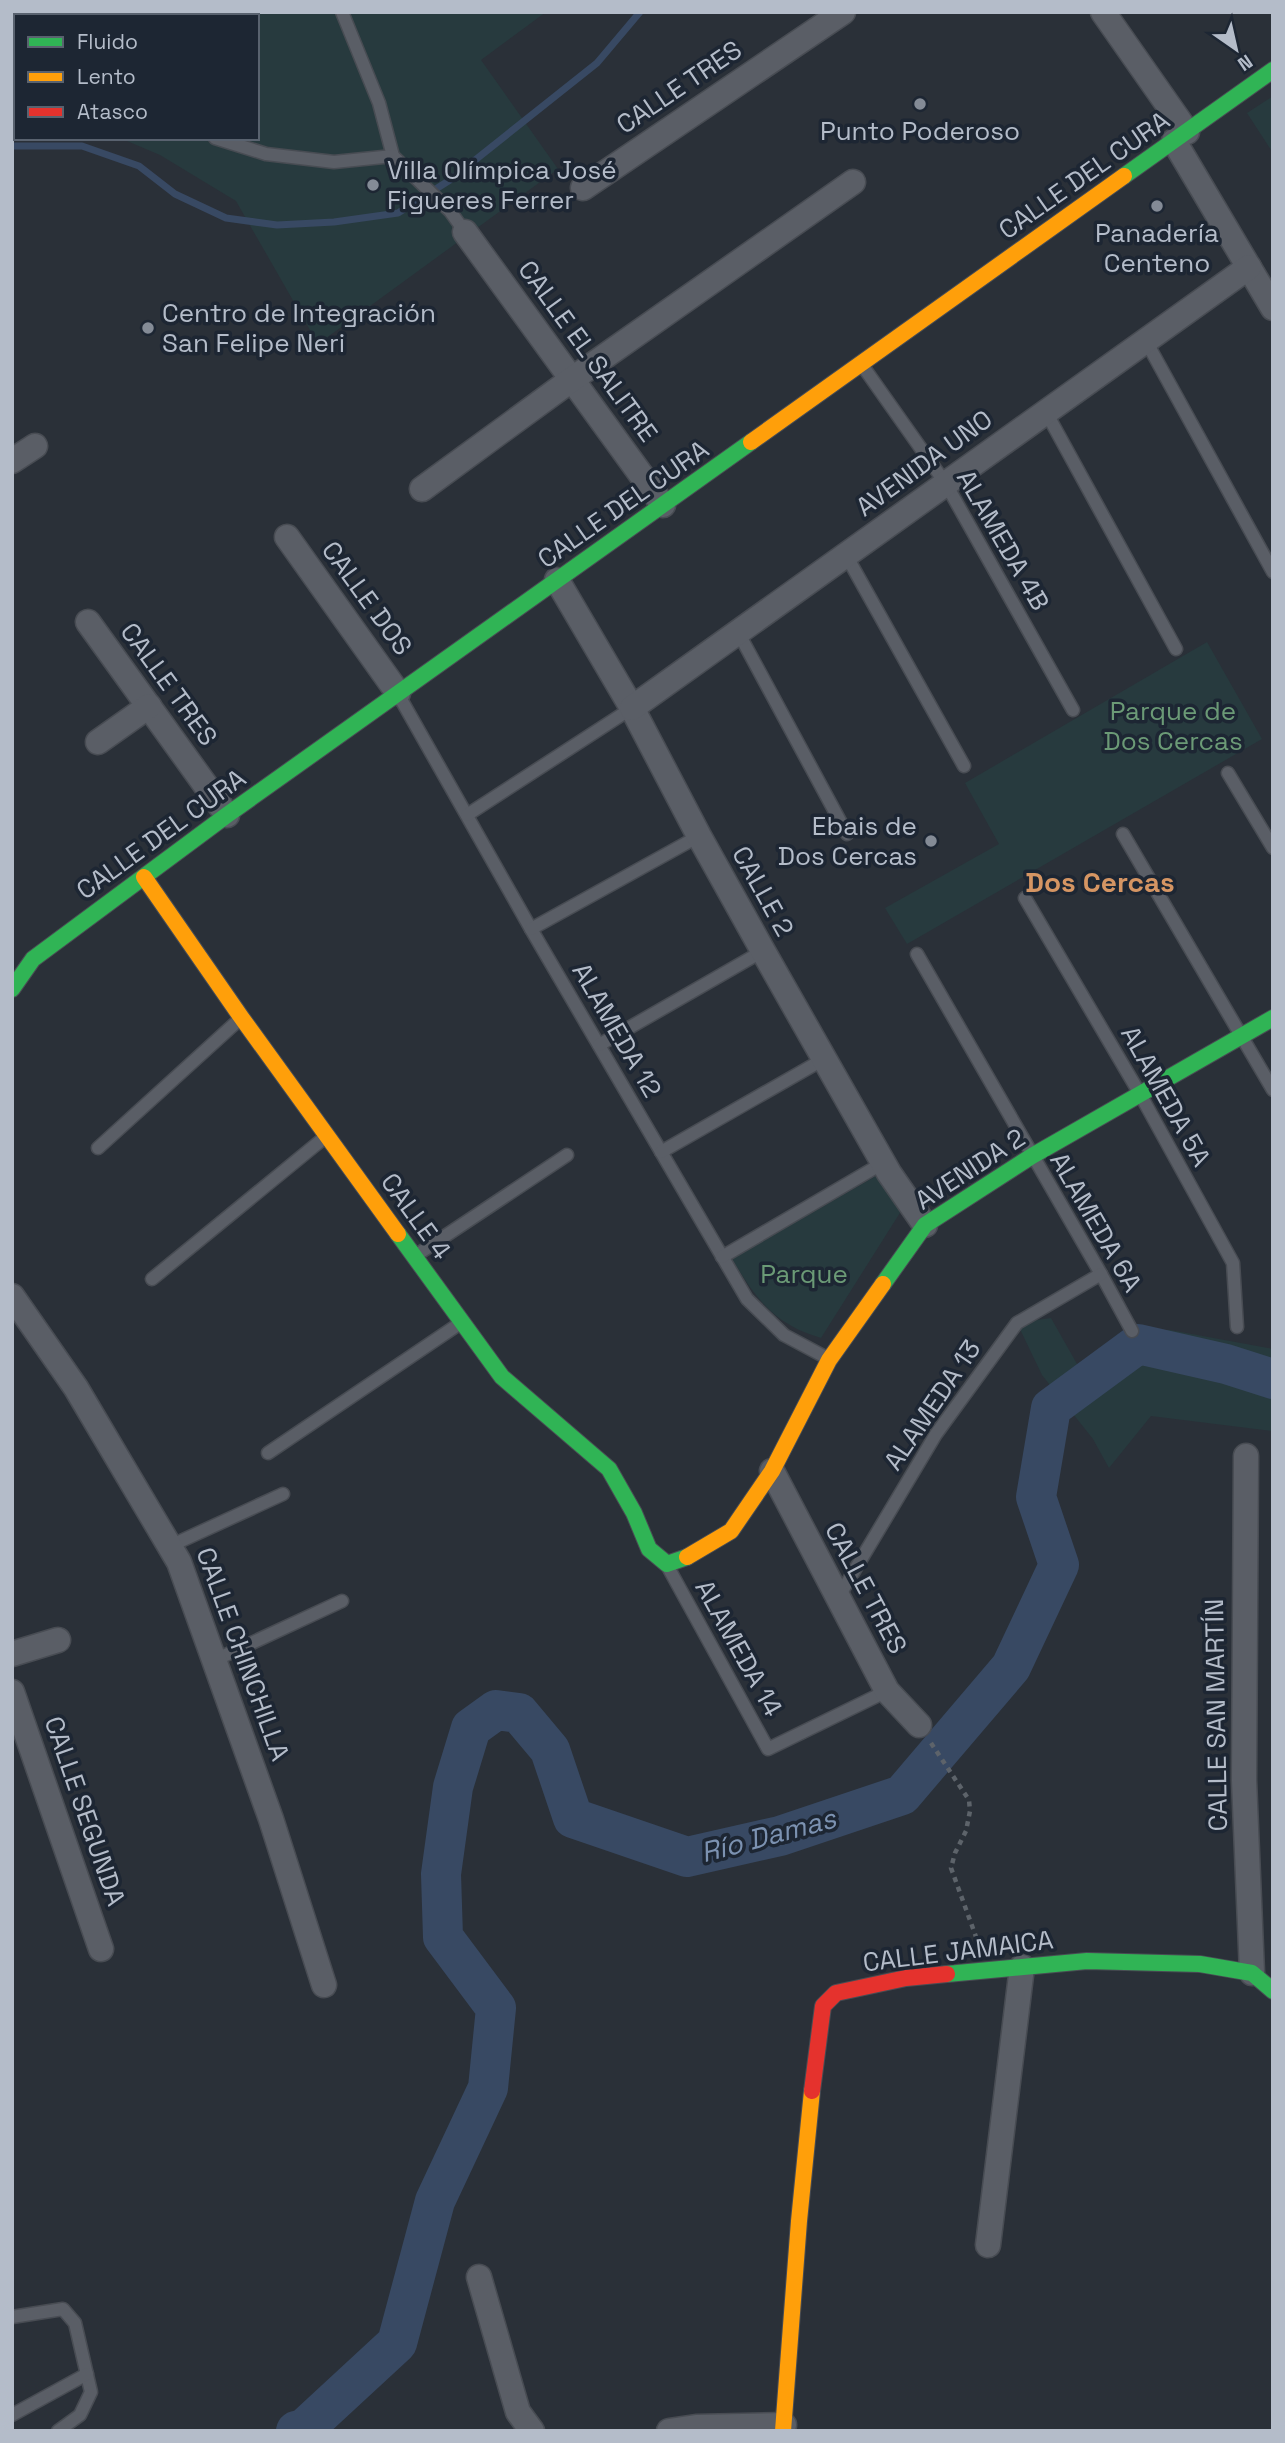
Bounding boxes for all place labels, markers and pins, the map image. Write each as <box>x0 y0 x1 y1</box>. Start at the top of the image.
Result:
marker: Punto Poderoso <box>912 96 928 112</box>
place label: Punto Poderoso <box>820 114 1020 148</box>
place label: Villa Olímpica José Figueres Ferrer <box>387 153 617 217</box>
marker: Villa Olímpica José Figueres Ferrer <box>365 177 381 193</box>
marker: Panadería Centeno <box>1149 198 1165 214</box>
place label: Panadería Centeno <box>1095 216 1219 280</box>
place label: Centro de Integración San Felipe Neri <box>162 296 436 360</box>
marker: Centro de Integración San Felipe Neri <box>140 320 156 336</box>
place label: Ebais de Dos Cercas <box>778 809 917 873</box>
marker: Ebais de Dos Cercas <box>923 833 939 849</box>

